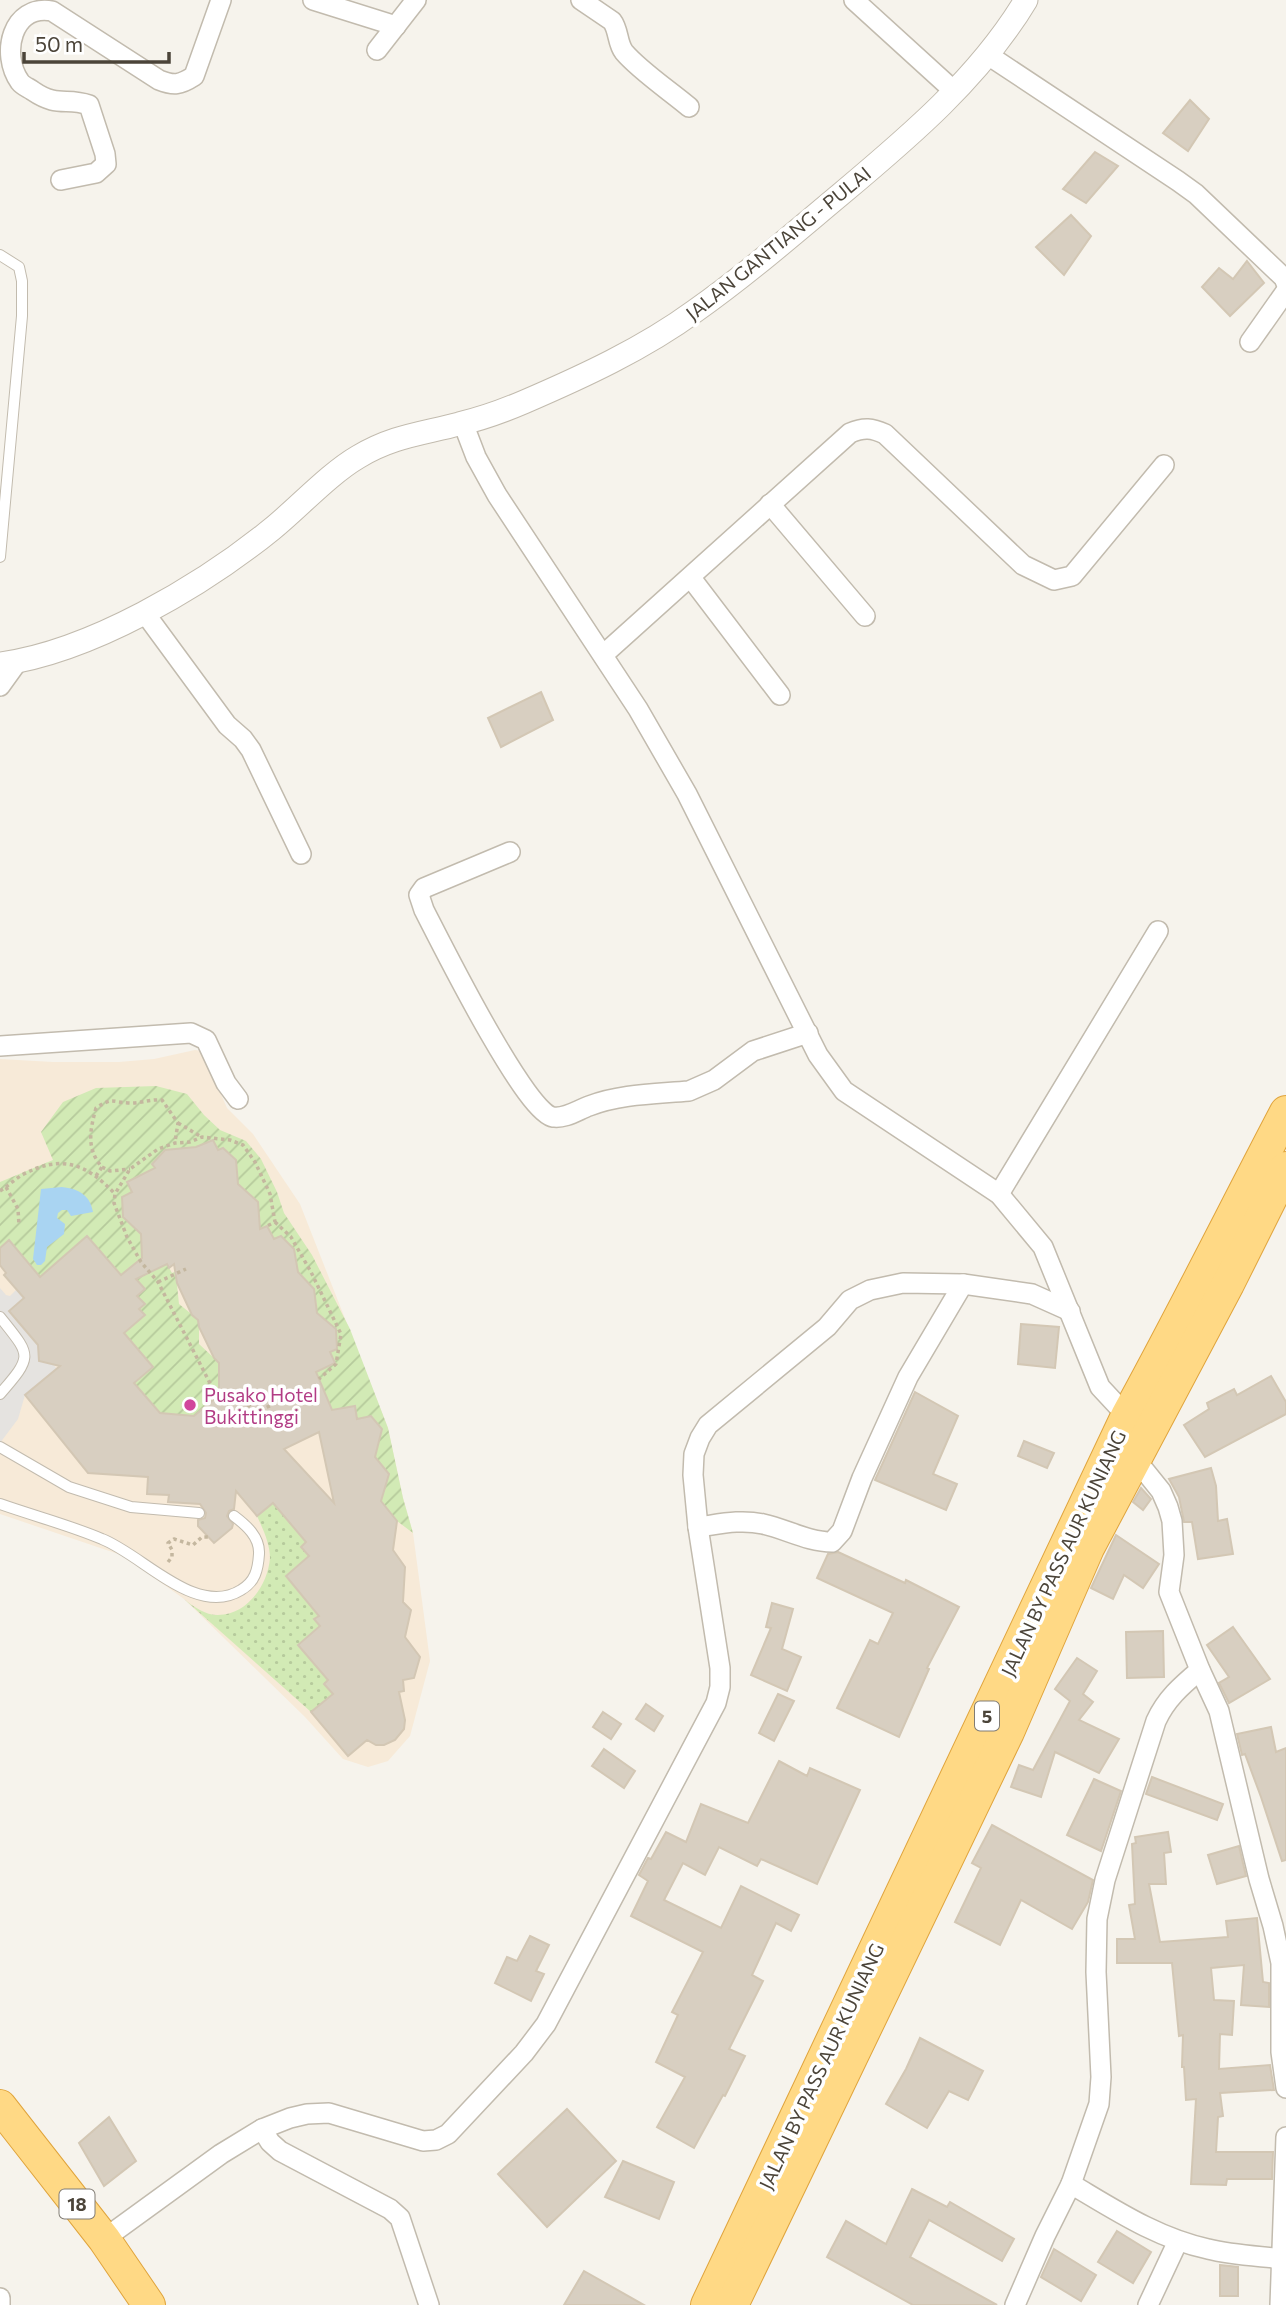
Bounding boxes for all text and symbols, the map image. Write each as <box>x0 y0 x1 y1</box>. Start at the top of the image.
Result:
scale bar <box>24 21 170 65</box>
text: 50 m <box>35 31 83 56</box>
street label: JALAN GANTIANG - PULAI <box>681 161 875 325</box>
place label: Pusako Hotel Bukittinggi <box>204 1383 318 1428</box>
marker: Pusako Hotel Bukittinggi <box>182 1397 198 1413</box>
street label: JALAN BY PASS AUR KUNIANG <box>996 1426 1130 1680</box>
road number: 5 <box>975 1702 999 1730</box>
street label: JALAN BY PASS AUR KUNIANG <box>754 1939 888 2193</box>
road number: 18 <box>60 2190 94 2218</box>

